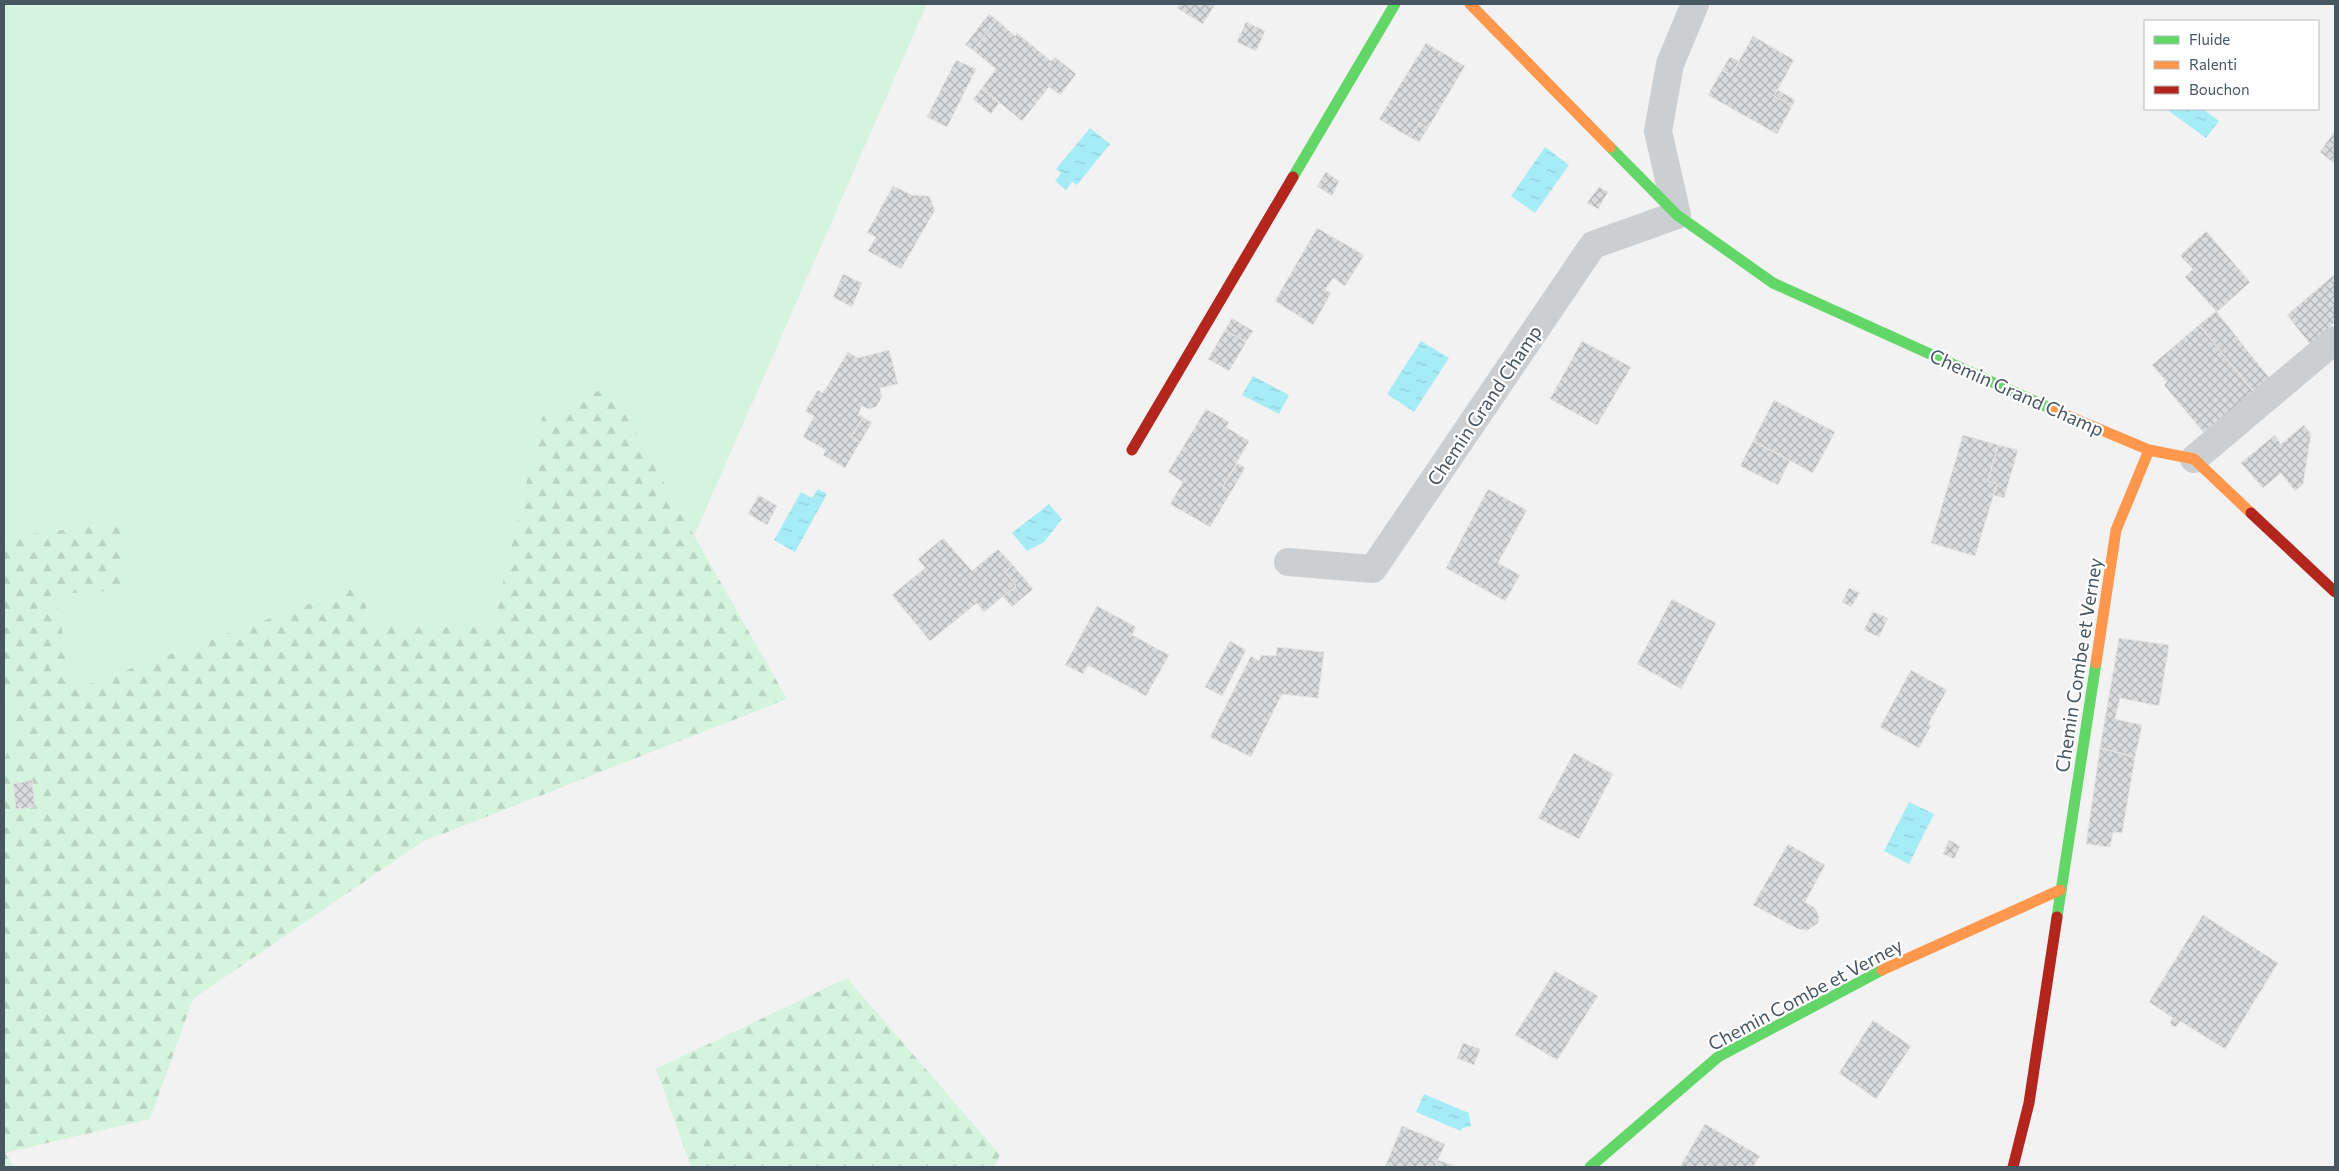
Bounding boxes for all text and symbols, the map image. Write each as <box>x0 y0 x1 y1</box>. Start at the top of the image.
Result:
legend <box>2144 20 2319 110</box>
text: Fluide <box>2189 30 2230 48</box>
text: Ralenti <box>2189 55 2237 73</box>
text: Bouchon <box>2189 80 2250 98</box>
street label: Chemin Grand Champ <box>1422 320 1546 490</box>
street label: Chemin Grand Champ <box>1926 343 2108 441</box>
street label: Chemin Combe et Verney <box>2050 556 2106 774</box>
street label: Chemin Combe et Verney <box>1704 933 1906 1055</box>

